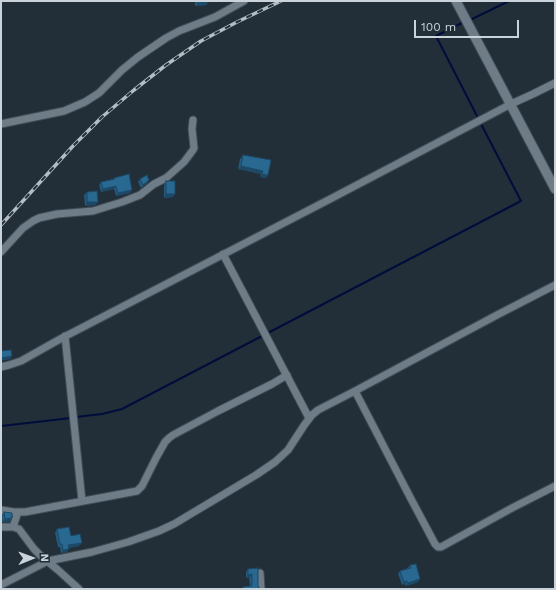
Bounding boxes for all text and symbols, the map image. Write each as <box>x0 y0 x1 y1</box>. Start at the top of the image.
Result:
scale bar <box>416 12 521 38</box>
text: 100 m <box>421 20 456 34</box>
north arrow <box>12 538 52 578</box>
text: N <box>38 554 51 562</box>

